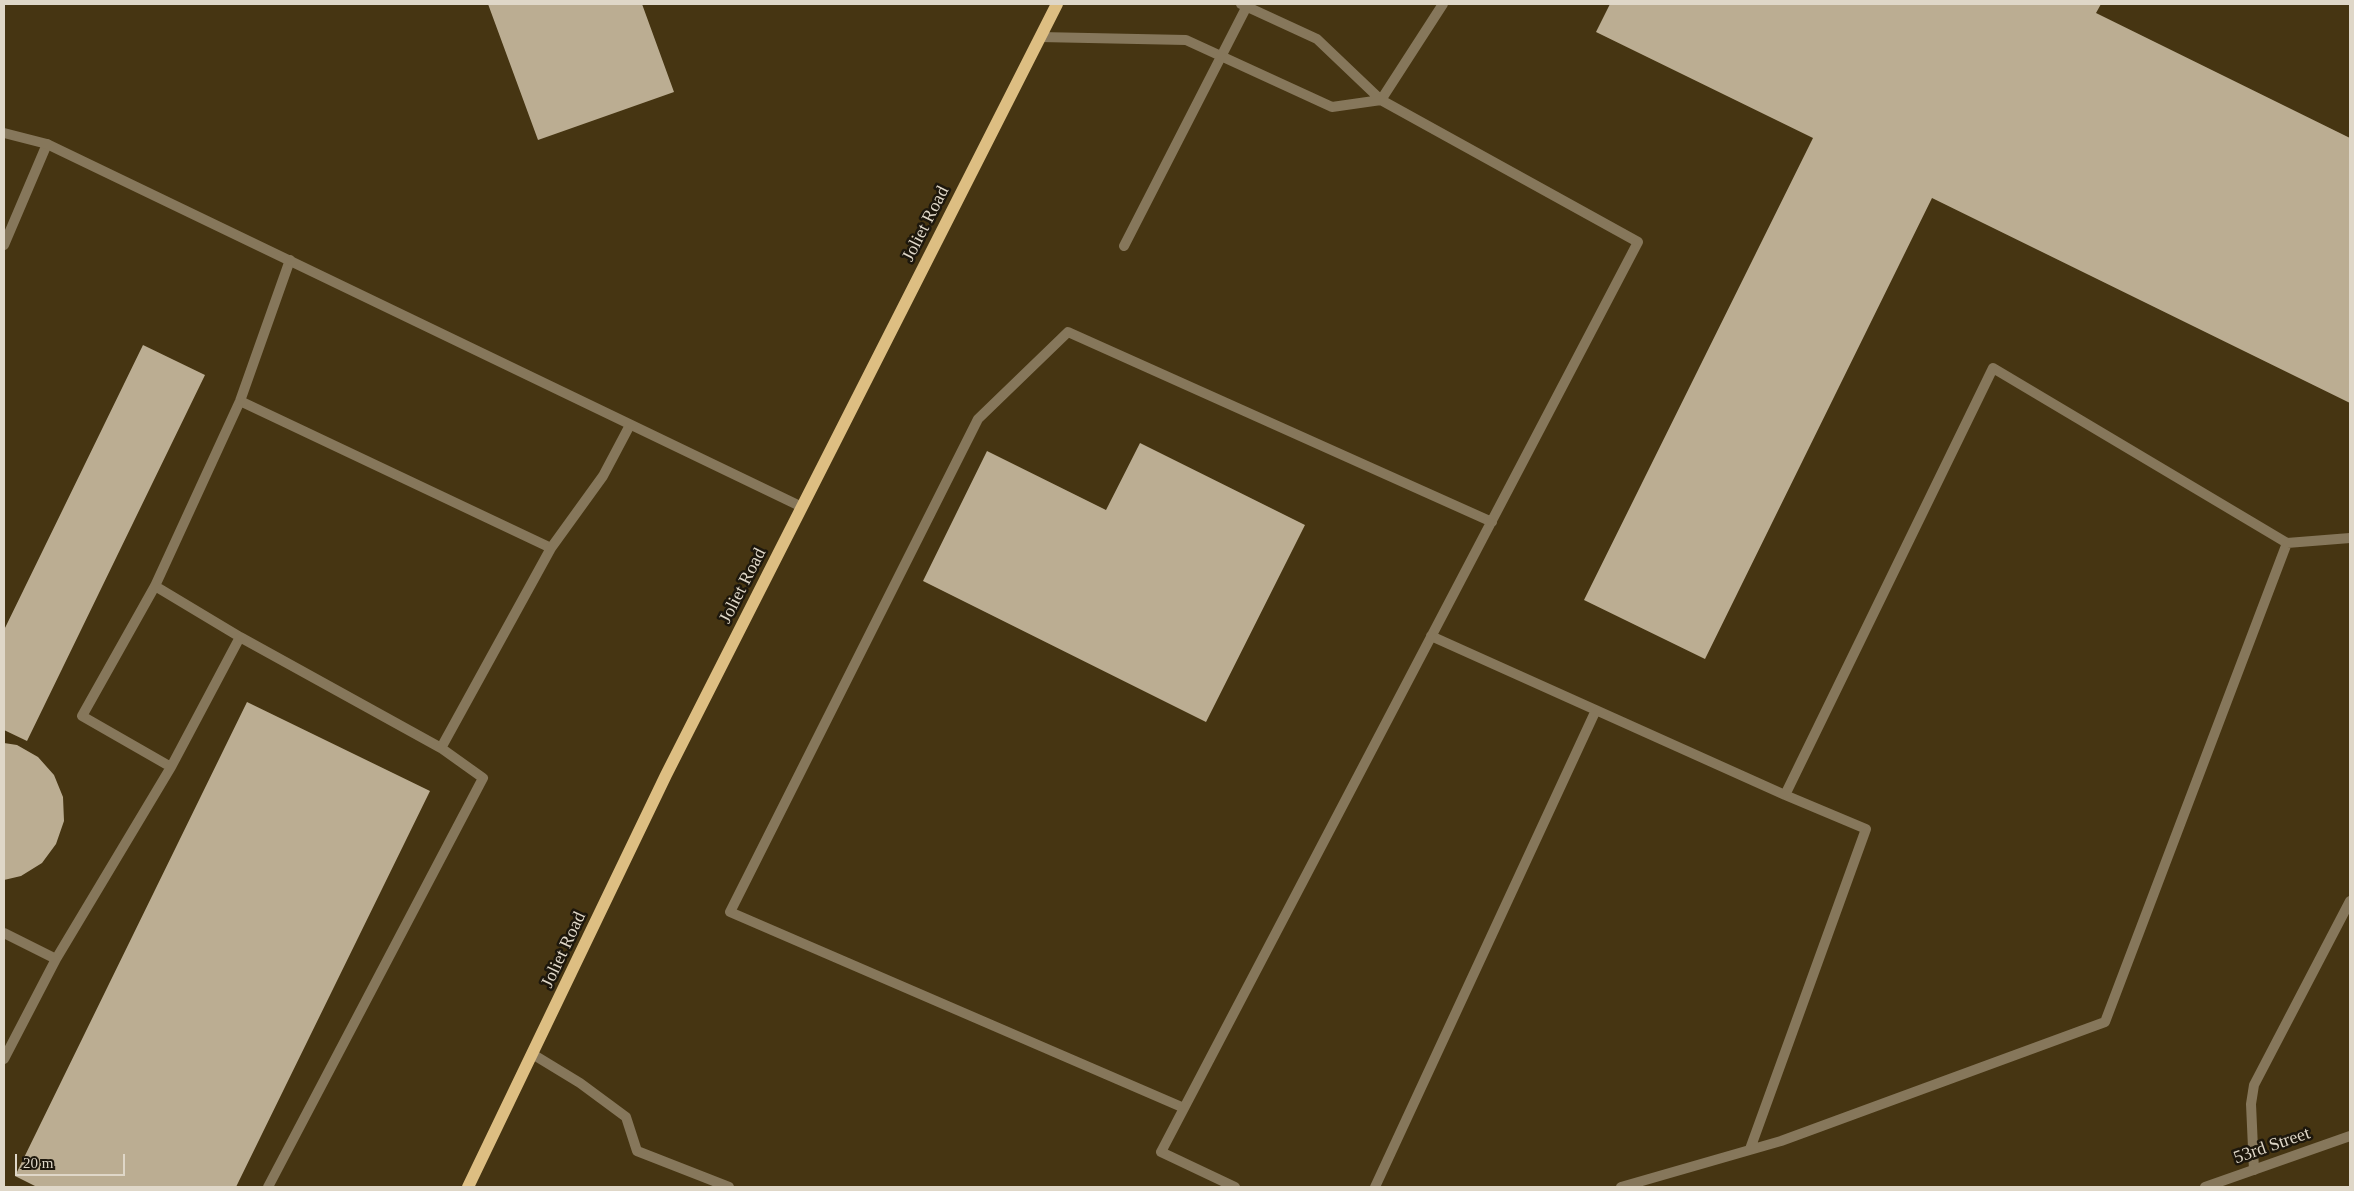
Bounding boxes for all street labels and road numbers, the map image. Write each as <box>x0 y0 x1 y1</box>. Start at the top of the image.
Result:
street label: Joliet Road <box>898 183 954 265</box>
street label: Joliet Road <box>715 545 771 627</box>
street label: Joliet Road <box>537 909 591 991</box>
street label: 53rd Street <box>2231 1123 2313 1169</box>

